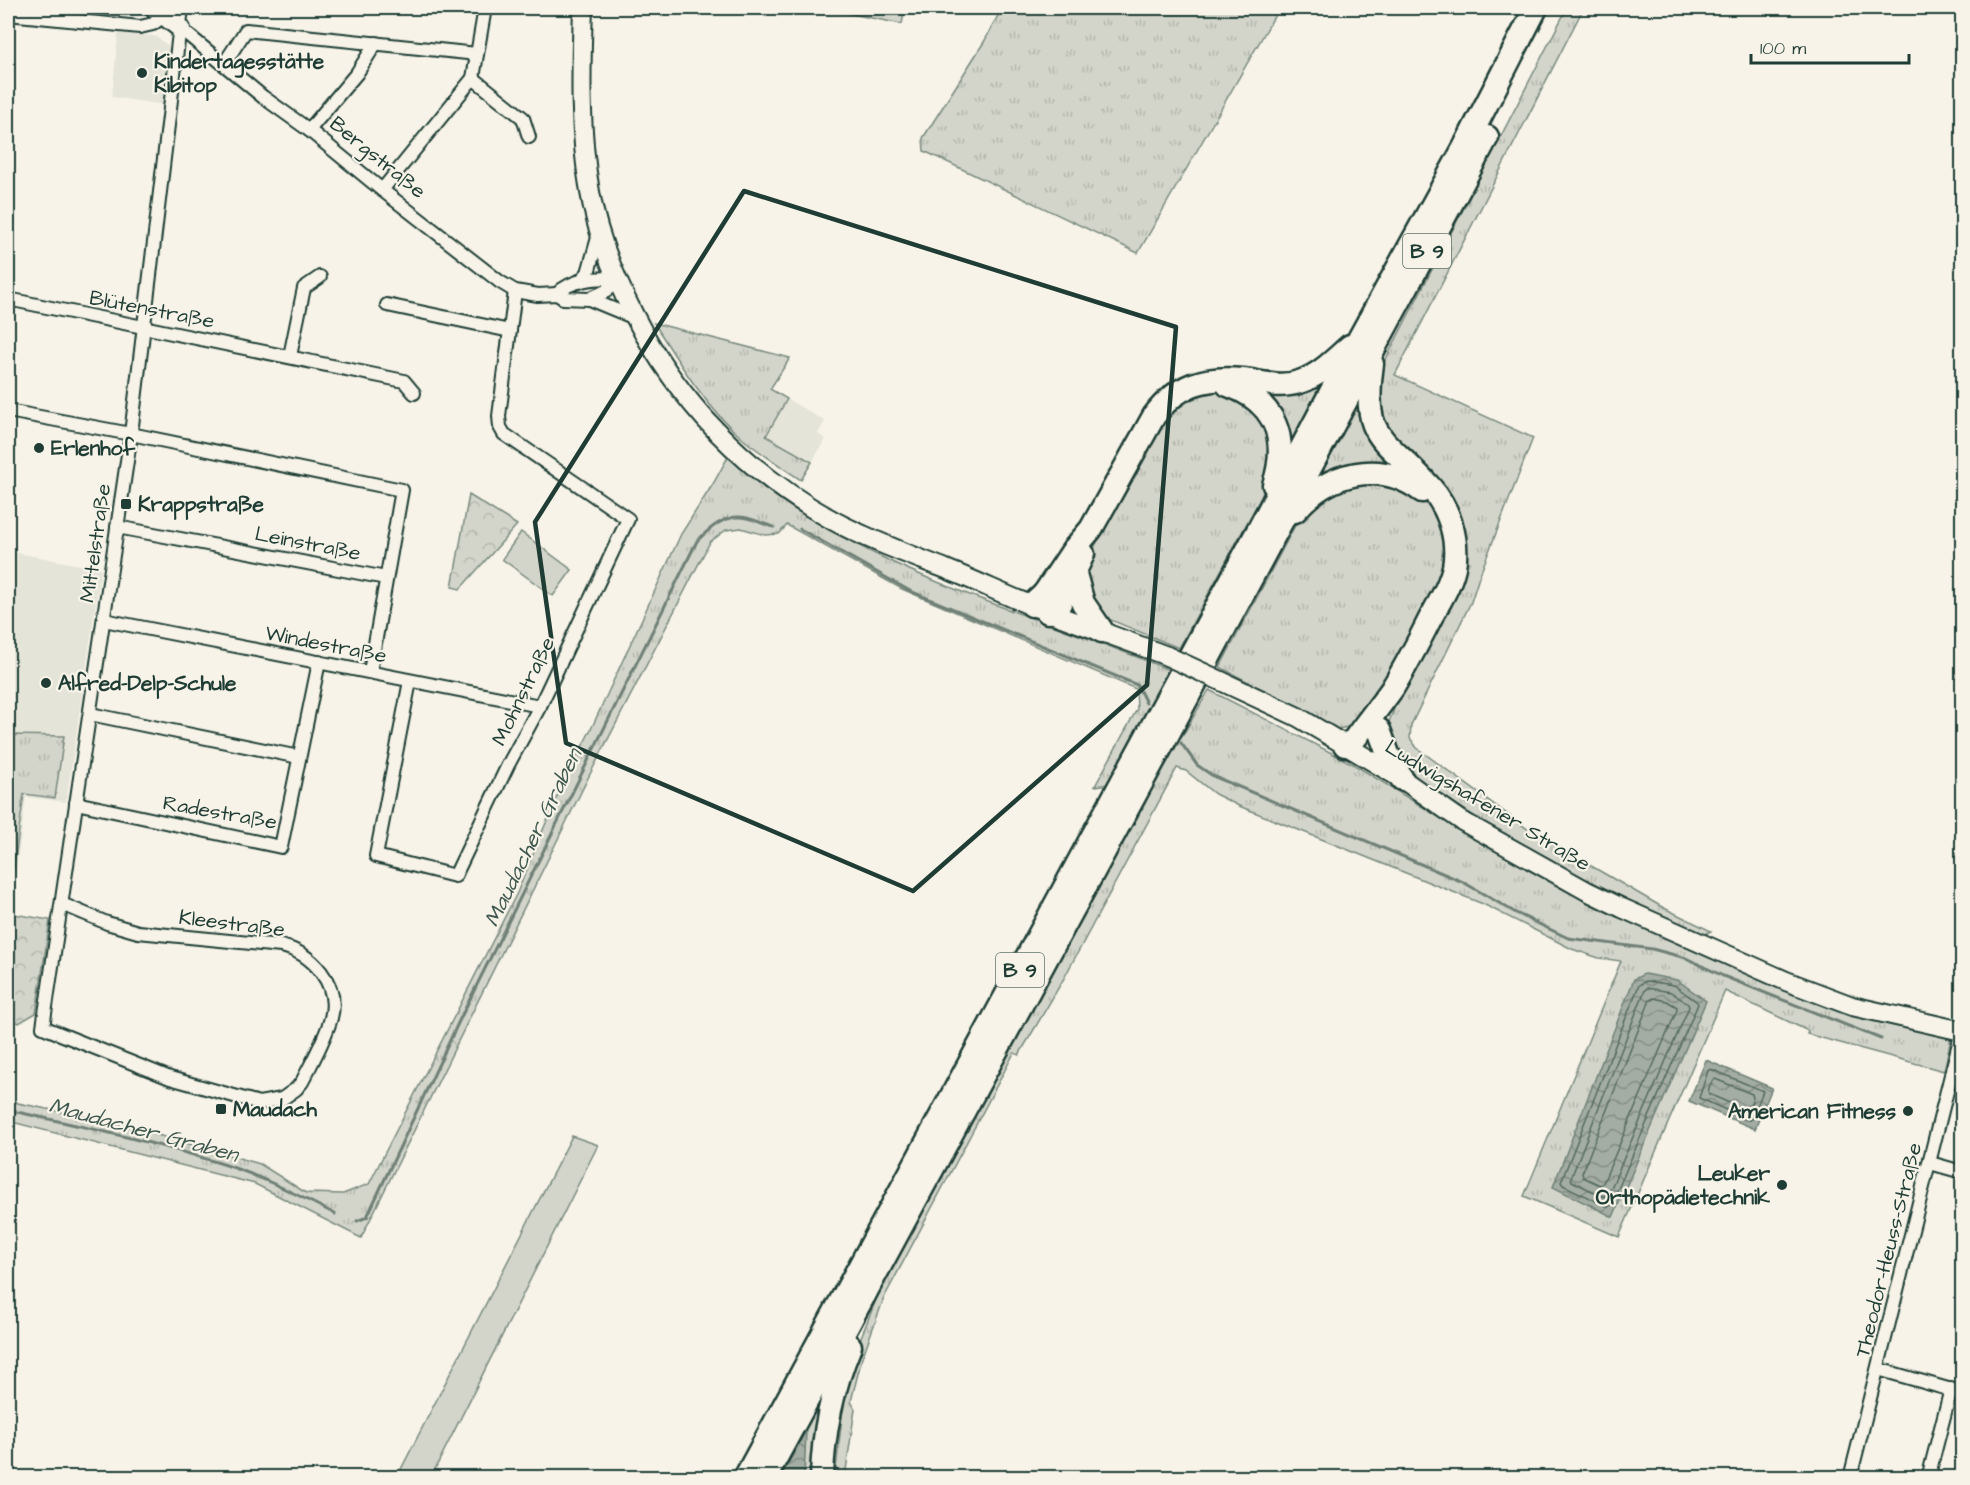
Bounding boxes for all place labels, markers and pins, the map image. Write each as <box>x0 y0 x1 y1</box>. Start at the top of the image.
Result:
place label: Kindertagesstätte Kibitop <box>154 47 325 101</box>
marker: Kindertagesstätte Kibitop <box>135 66 149 80</box>
place label: Erlenhof <box>51 434 135 463</box>
marker: Erlenhof <box>32 441 46 455</box>
place label: Krappstraße <box>138 490 265 520</box>
marker: Krappstraße <box>119 497 133 511</box>
place label: Alfred-Delp-Schule <box>58 669 237 699</box>
marker: Alfred-Delp-Schule <box>39 676 53 690</box>
place label: Maudach <box>233 1095 317 1124</box>
place label: American Fitness <box>1728 1097 1896 1126</box>
marker: Maudach <box>214 1102 228 1116</box>
marker: American Fitness <box>1901 1104 1915 1118</box>
place label: Leuker Orthopädietechnik <box>1596 1159 1770 1213</box>
marker: Leuker Orthopädietechnik <box>1775 1178 1789 1192</box>

